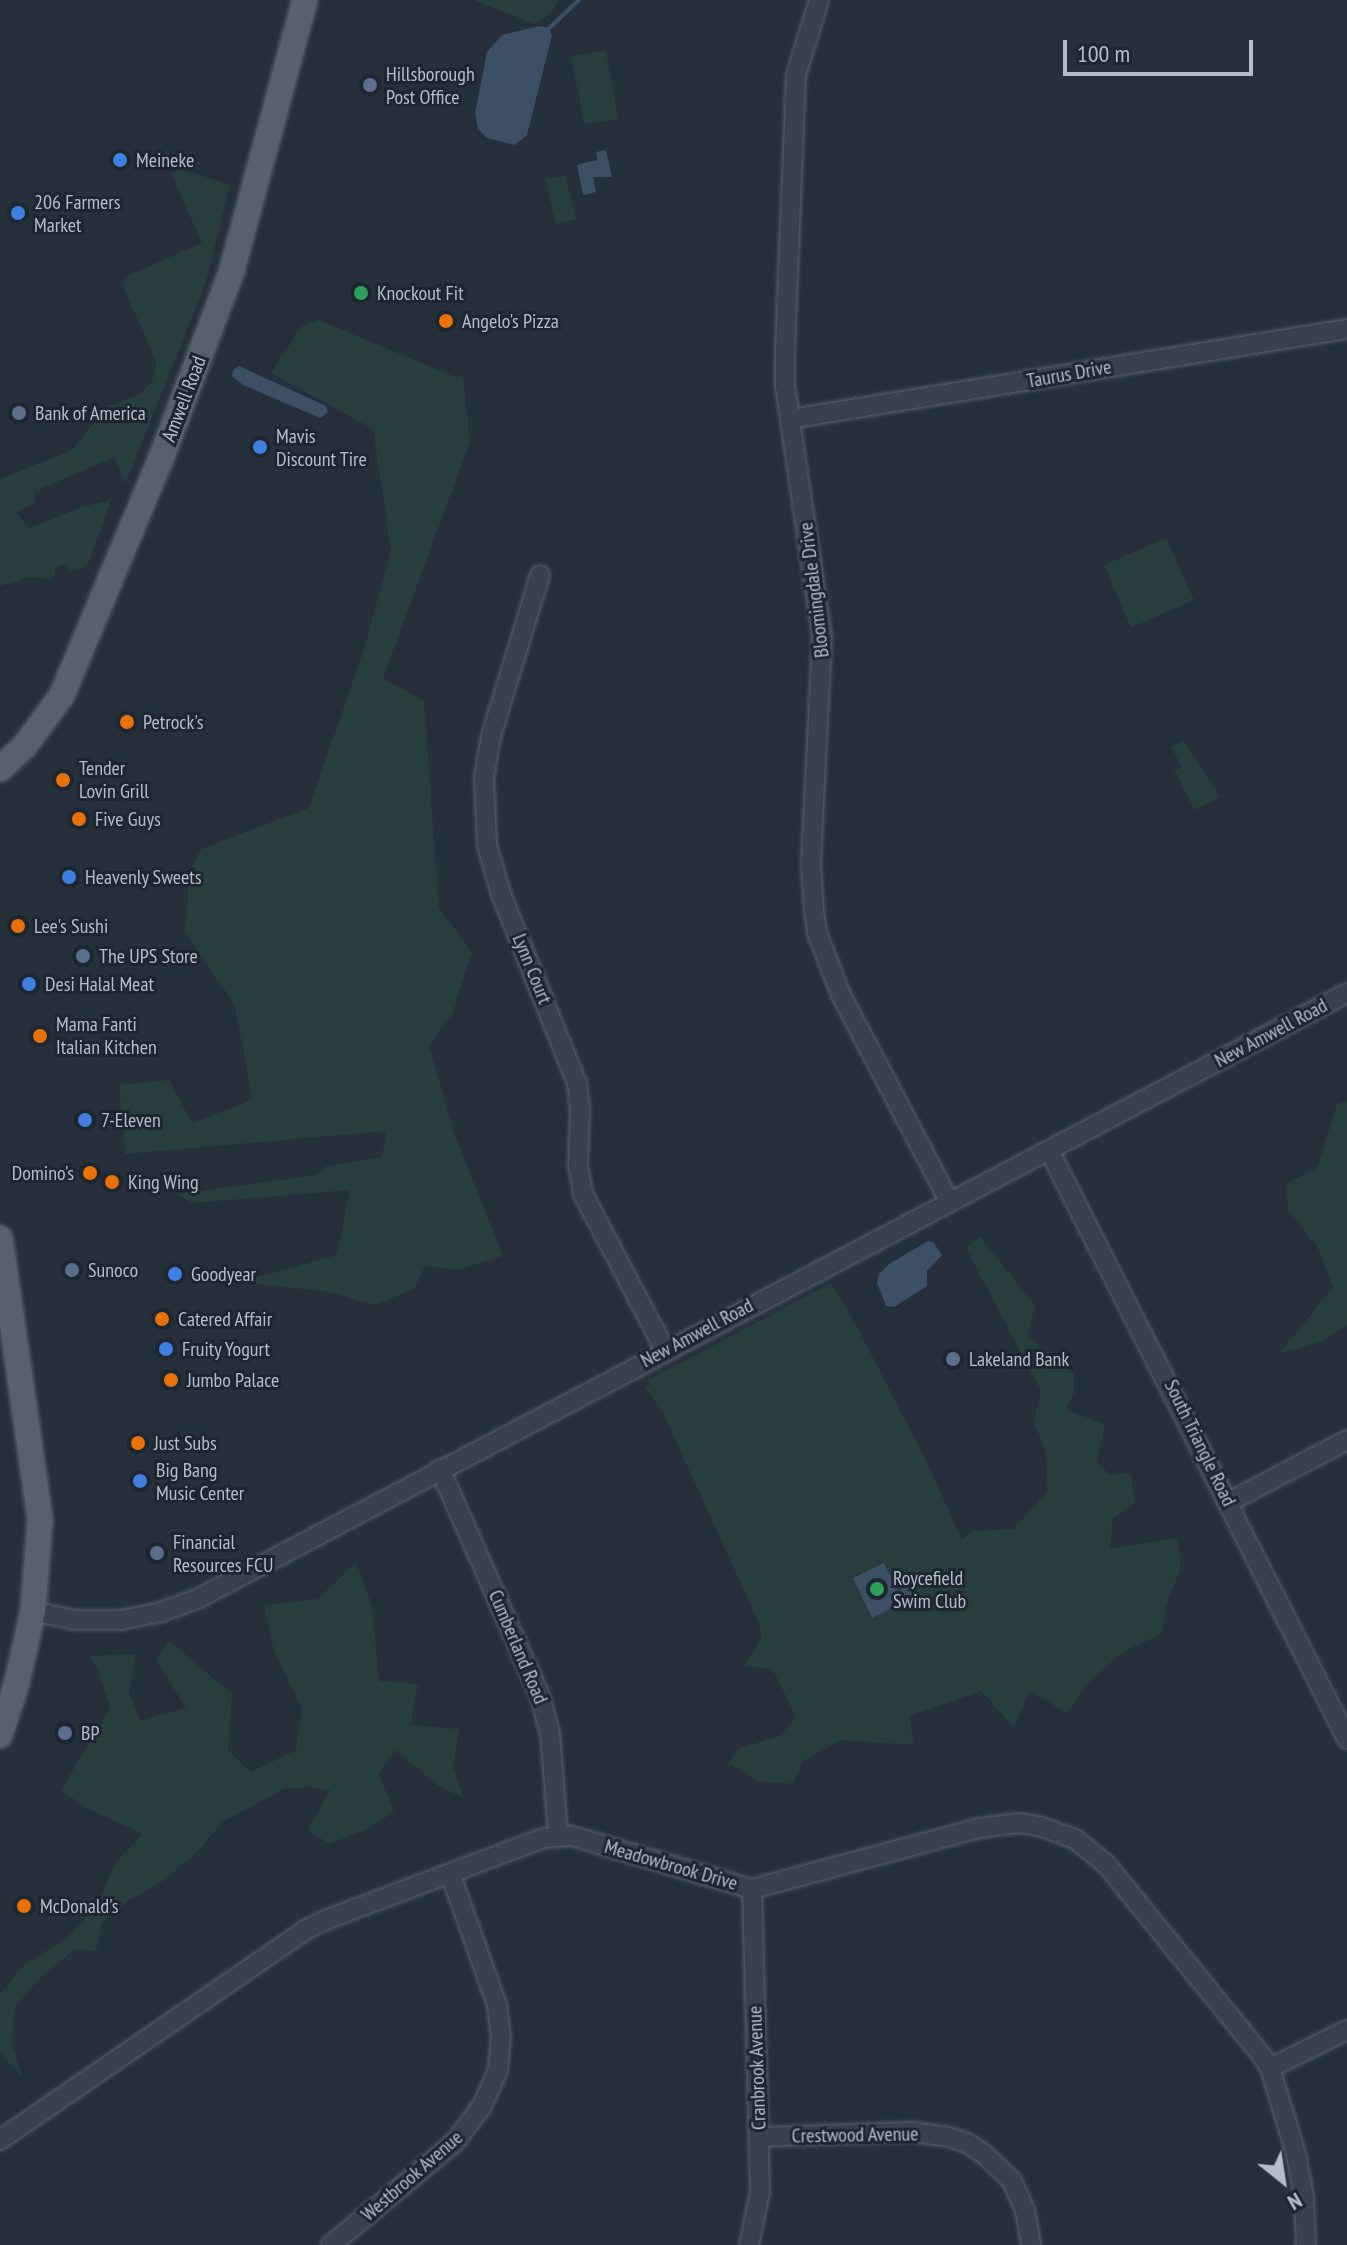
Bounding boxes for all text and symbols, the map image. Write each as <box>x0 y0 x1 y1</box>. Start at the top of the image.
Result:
scale bar <box>1067 24 1257 74</box>
text: 100 m <box>1077 38 1130 69</box>
place label: Hillsborough Post Office <box>386 62 475 109</box>
marker: Hillsborough Post Office <box>361 76 379 94</box>
place label: Meineke <box>136 148 194 172</box>
marker: Meineke <box>111 151 129 169</box>
place label: 206 Farmers Market <box>34 190 120 237</box>
marker: 206 Farmers Market <box>9 204 27 222</box>
place label: Knockout Fit <box>377 281 464 305</box>
marker: Knockout Fit <box>352 284 370 302</box>
place label: Angelo's Pizza <box>462 309 559 333</box>
marker: Angelo's Pizza <box>437 312 455 330</box>
street label: Amwell Road <box>157 353 211 445</box>
street label: Taurus Drive <box>1025 355 1113 393</box>
place label: Bank of America <box>35 401 147 425</box>
marker: Bank of America <box>10 404 28 422</box>
place label: Mavis Discount Tire <box>276 424 367 471</box>
marker: Mavis Discount Tire <box>251 438 269 456</box>
street label: Bloomingdale Drive <box>794 521 834 659</box>
place label: Petrock's <box>143 710 204 734</box>
marker: Petrock's <box>118 713 136 731</box>
place label: Tender Lovin Grill <box>79 756 149 803</box>
marker: Tender Lovin Grill <box>54 771 72 789</box>
place label: Five Guys <box>95 807 161 831</box>
marker: Five Guys <box>70 810 88 828</box>
place label: Heavenly Sweets <box>85 865 202 889</box>
marker: Heavenly Sweets <box>60 868 78 886</box>
place label: Lee's Sushi <box>34 914 108 938</box>
marker: Lee's Sushi <box>9 917 27 935</box>
street label: Lynn Court <box>507 930 557 1008</box>
place label: The UPS Store <box>99 944 198 968</box>
marker: The UPS Store <box>74 947 92 965</box>
place label: Desi Halal Meat <box>45 972 154 996</box>
marker: Desi Halal Meat <box>20 975 38 993</box>
street label: New Amwell Road <box>1210 993 1332 1073</box>
place label: Mama Fanti Italian Kitchen <box>56 1012 157 1059</box>
marker: Mama Fanti Italian Kitchen <box>31 1027 49 1045</box>
place label: 7-Eleven <box>101 1108 161 1132</box>
marker: 7-Eleven <box>76 1111 94 1129</box>
place label: Domino's <box>12 1161 74 1185</box>
marker: Domino's <box>81 1164 99 1182</box>
place label: King Wing <box>128 1170 199 1194</box>
marker: King Wing <box>103 1173 121 1191</box>
place label: Sunoco <box>88 1258 138 1282</box>
marker: Sunoco <box>63 1261 81 1279</box>
place label: Goodyear <box>191 1262 256 1286</box>
marker: Goodyear <box>166 1265 184 1283</box>
street label: New Amwell Road <box>636 1293 758 1373</box>
place label: Catered Affair <box>178 1307 273 1331</box>
marker: Catered Affair <box>153 1310 171 1328</box>
place label: Fruity Yogurt <box>182 1337 271 1361</box>
marker: Fruity Yogurt <box>157 1340 175 1358</box>
place label: Lakeland Bank <box>969 1347 1069 1371</box>
marker: Lakeland Bank <box>944 1350 962 1368</box>
place label: Jumbo Palace <box>187 1368 279 1392</box>
marker: Jumbo Palace <box>162 1371 180 1389</box>
street label: South Triangle Road <box>1159 1376 1241 1510</box>
place label: Just Subs <box>154 1431 217 1455</box>
marker: Just Subs <box>129 1434 147 1452</box>
place label: Big Bang Music Center <box>156 1458 245 1505</box>
marker: Big Bang Music Center <box>131 1472 149 1490</box>
place label: Financial Resources FCU <box>173 1530 274 1577</box>
marker: Financial Resources FCU <box>148 1544 166 1562</box>
place label: Roycefield Swim Club <box>893 1566 966 1613</box>
marker: Roycefield Swim Club <box>868 1580 886 1598</box>
street label: Cumberland Road <box>483 1586 553 1708</box>
place label: BP <box>81 1721 99 1745</box>
marker: BP <box>56 1724 74 1742</box>
street label: Meadowbrook Drive <box>602 1834 740 1896</box>
place label: McDonald's <box>40 1894 118 1918</box>
marker: McDonald's <box>15 1897 33 1915</box>
street label: Cranbrook Avenue <box>743 2005 771 2131</box>
street label: Crestwood Avenue <box>791 2122 919 2148</box>
street label: Westbrook Avenue <box>356 2125 468 2227</box>
north arrow <box>1243 2141 1323 2221</box>
text: N <box>1283 2187 1307 2217</box>

